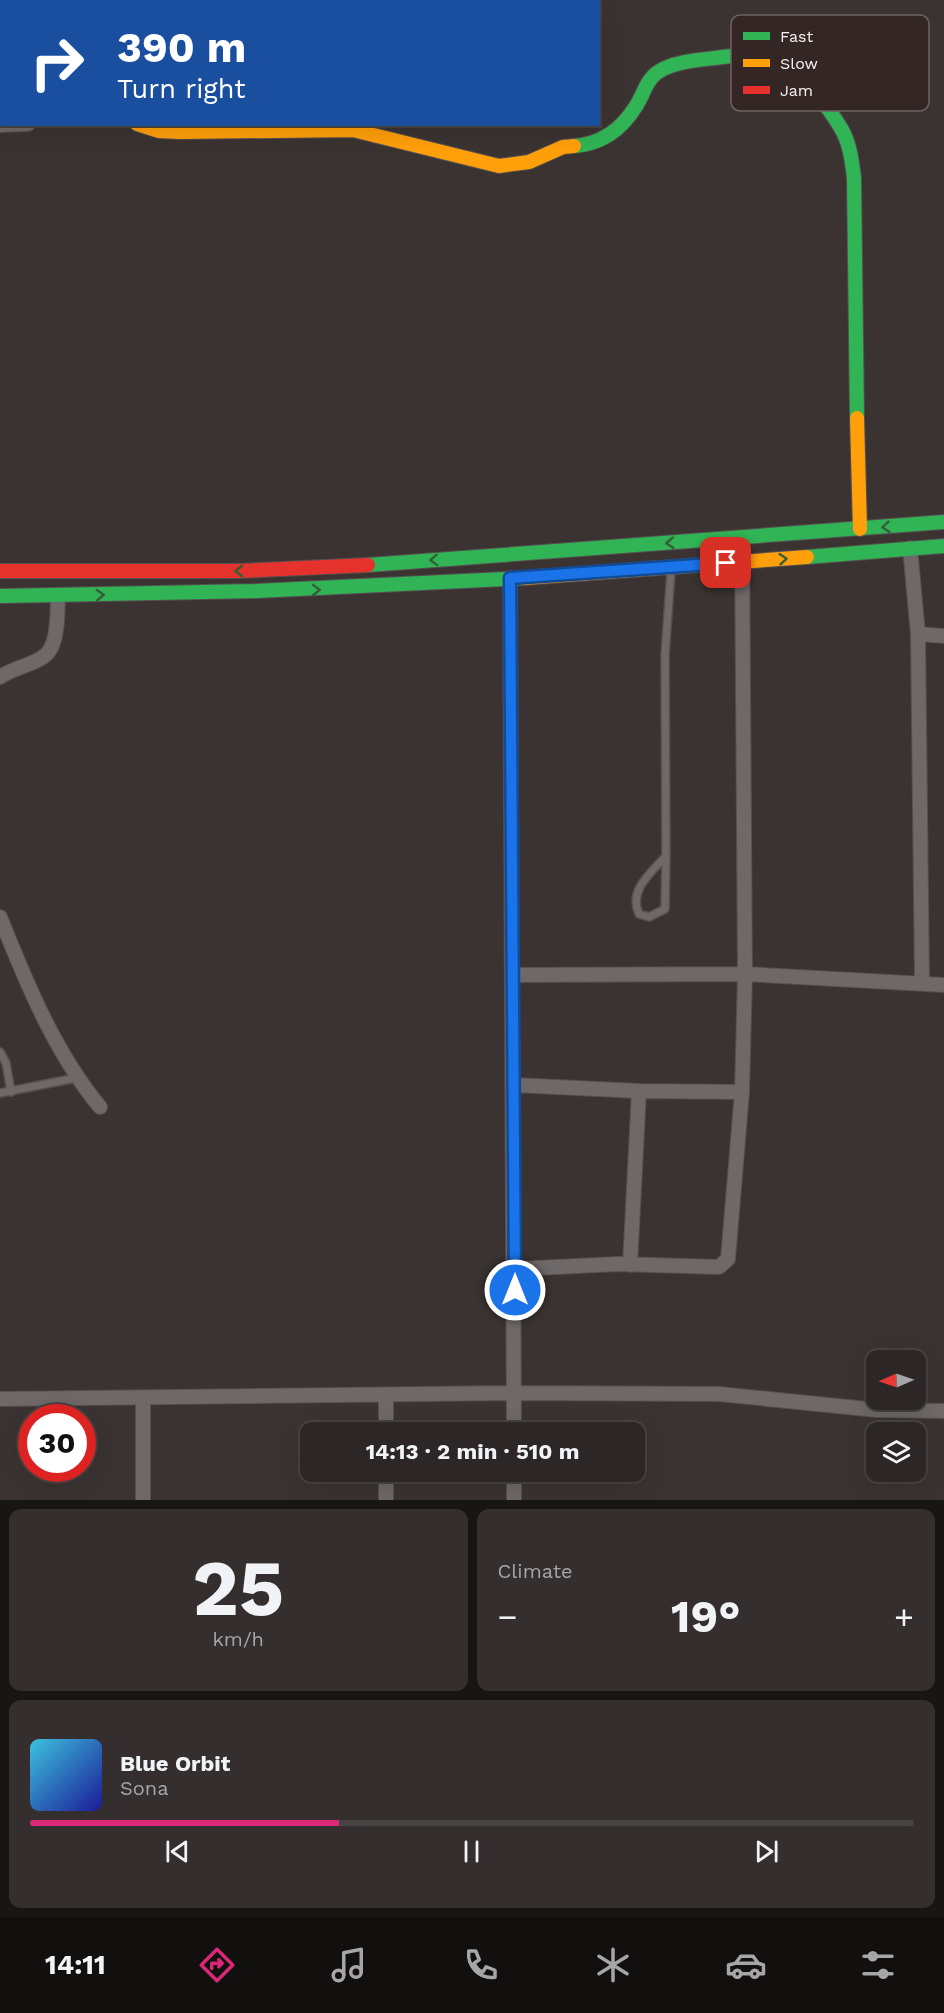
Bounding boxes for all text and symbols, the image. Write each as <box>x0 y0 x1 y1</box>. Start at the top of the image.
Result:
legend <box>731 15 929 111</box>
text: 390 m <box>117 23 246 72</box>
icon: right <box>18 24 96 102</box>
text: Fast <box>780 27 813 46</box>
text: Slow <box>780 54 818 73</box>
text: Turn right <box>117 73 246 105</box>
text: Jam <box>780 81 813 100</box>
one-way arrow <box>881 520 890 533</box>
one-way arrow <box>666 537 675 550</box>
pin <box>700 537 751 588</box>
icon: arrive <box>709 546 742 579</box>
one-way arrow <box>779 553 788 566</box>
one-way arrow <box>430 554 439 567</box>
one-way arrow <box>235 565 244 577</box>
one-way arrow <box>312 584 321 597</box>
one-way arrow <box>96 589 105 602</box>
position arrow <box>483 1258 547 1322</box>
north arrow <box>866 1350 926 1410</box>
map controls <box>866 1350 926 1482</box>
speed limit sign: 30 <box>18 1404 96 1482</box>
button: layers <box>866 1422 926 1482</box>
text: 14:13 · 2 min · 510 m <box>366 1439 579 1464</box>
text: 25 <box>192 1542 284 1634</box>
text: Climate <box>498 1559 573 1583</box>
text: 19° <box>671 1590 740 1643</box>
text: − <box>498 1597 517 1636</box>
text: + <box>894 1597 914 1636</box>
text: km/h <box>212 1627 264 1651</box>
text: Blue Orbit <box>120 1751 230 1776</box>
text: Sona <box>120 1776 169 1800</box>
icon: previous <box>161 1835 194 1868</box>
icon: pause <box>455 1835 488 1868</box>
icon: next <box>750 1835 783 1868</box>
icon: directions <box>196 1944 238 1986</box>
icon: music <box>328 1944 370 1986</box>
icon: phone <box>460 1944 502 1986</box>
icon: climate <box>592 1944 634 1986</box>
icon: car <box>725 1944 767 1986</box>
icon: filters <box>857 1944 899 1986</box>
text: 14:11 <box>45 1949 106 1981</box>

